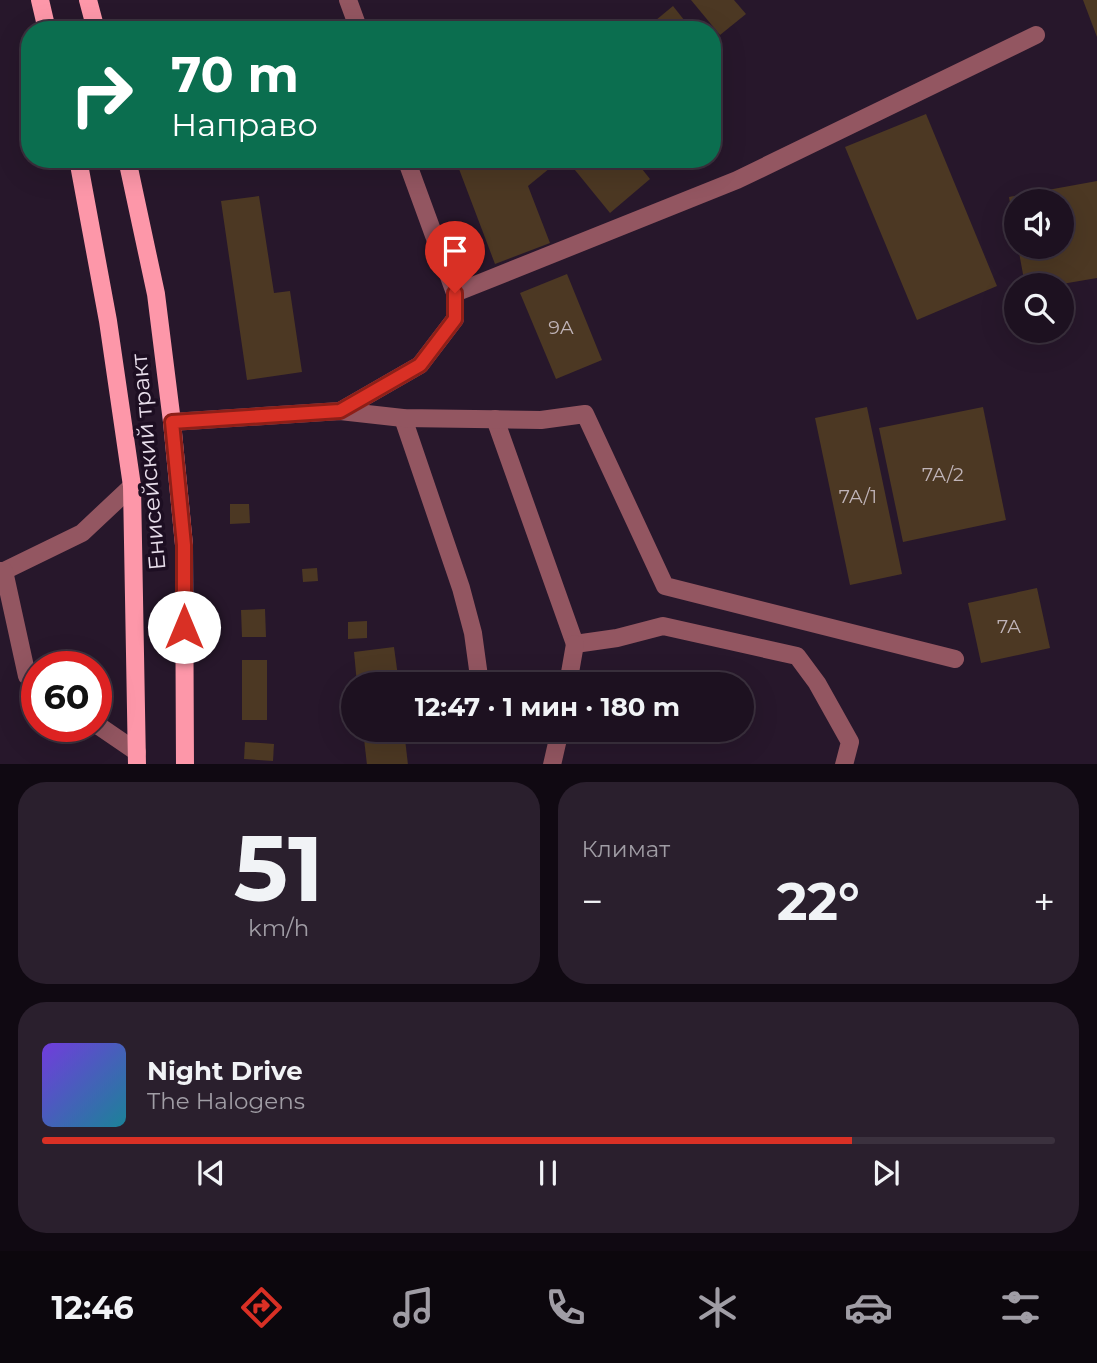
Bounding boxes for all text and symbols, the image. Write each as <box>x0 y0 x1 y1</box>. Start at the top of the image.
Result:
text: 70 m <box>171 45 299 104</box>
icon: right <box>56 49 147 140</box>
text: Направо <box>171 105 318 144</box>
map controls <box>1004 189 1074 343</box>
button: sound <box>1004 189 1074 259</box>
pin <box>425 221 485 293</box>
icon: arrive <box>436 232 474 270</box>
button: search <box>1004 273 1074 343</box>
house number: 9А <box>548 316 574 339</box>
street label: Енисейский тракт <box>125 352 171 571</box>
house number: 7А/2 <box>922 463 964 486</box>
house number: 7А/1 <box>839 485 877 508</box>
position arrow <box>147 590 221 664</box>
house number: 7А <box>997 615 1021 638</box>
speed limit sign: 60 <box>21 651 112 742</box>
text: 12:47 · 1 мин · 180 m <box>415 691 680 723</box>
text: 51 <box>234 813 324 924</box>
text: Климат <box>582 835 670 863</box>
text: 22° <box>777 870 860 933</box>
text: − <box>582 878 603 925</box>
text: + <box>1033 878 1055 925</box>
text: km/h <box>248 914 309 942</box>
text: Night Drive <box>147 1055 303 1087</box>
text: The Halogens <box>147 1087 305 1115</box>
icon: previous <box>192 1154 230 1192</box>
icon: pause <box>529 1154 567 1192</box>
icon: next <box>867 1154 905 1192</box>
icon: directions <box>237 1283 286 1332</box>
icon: music <box>389 1283 438 1332</box>
icon: phone <box>541 1283 590 1332</box>
icon: climate <box>693 1283 742 1332</box>
icon: car <box>844 1283 893 1332</box>
icon: filters <box>996 1283 1045 1332</box>
text: 12:46 <box>51 1288 134 1327</box>

